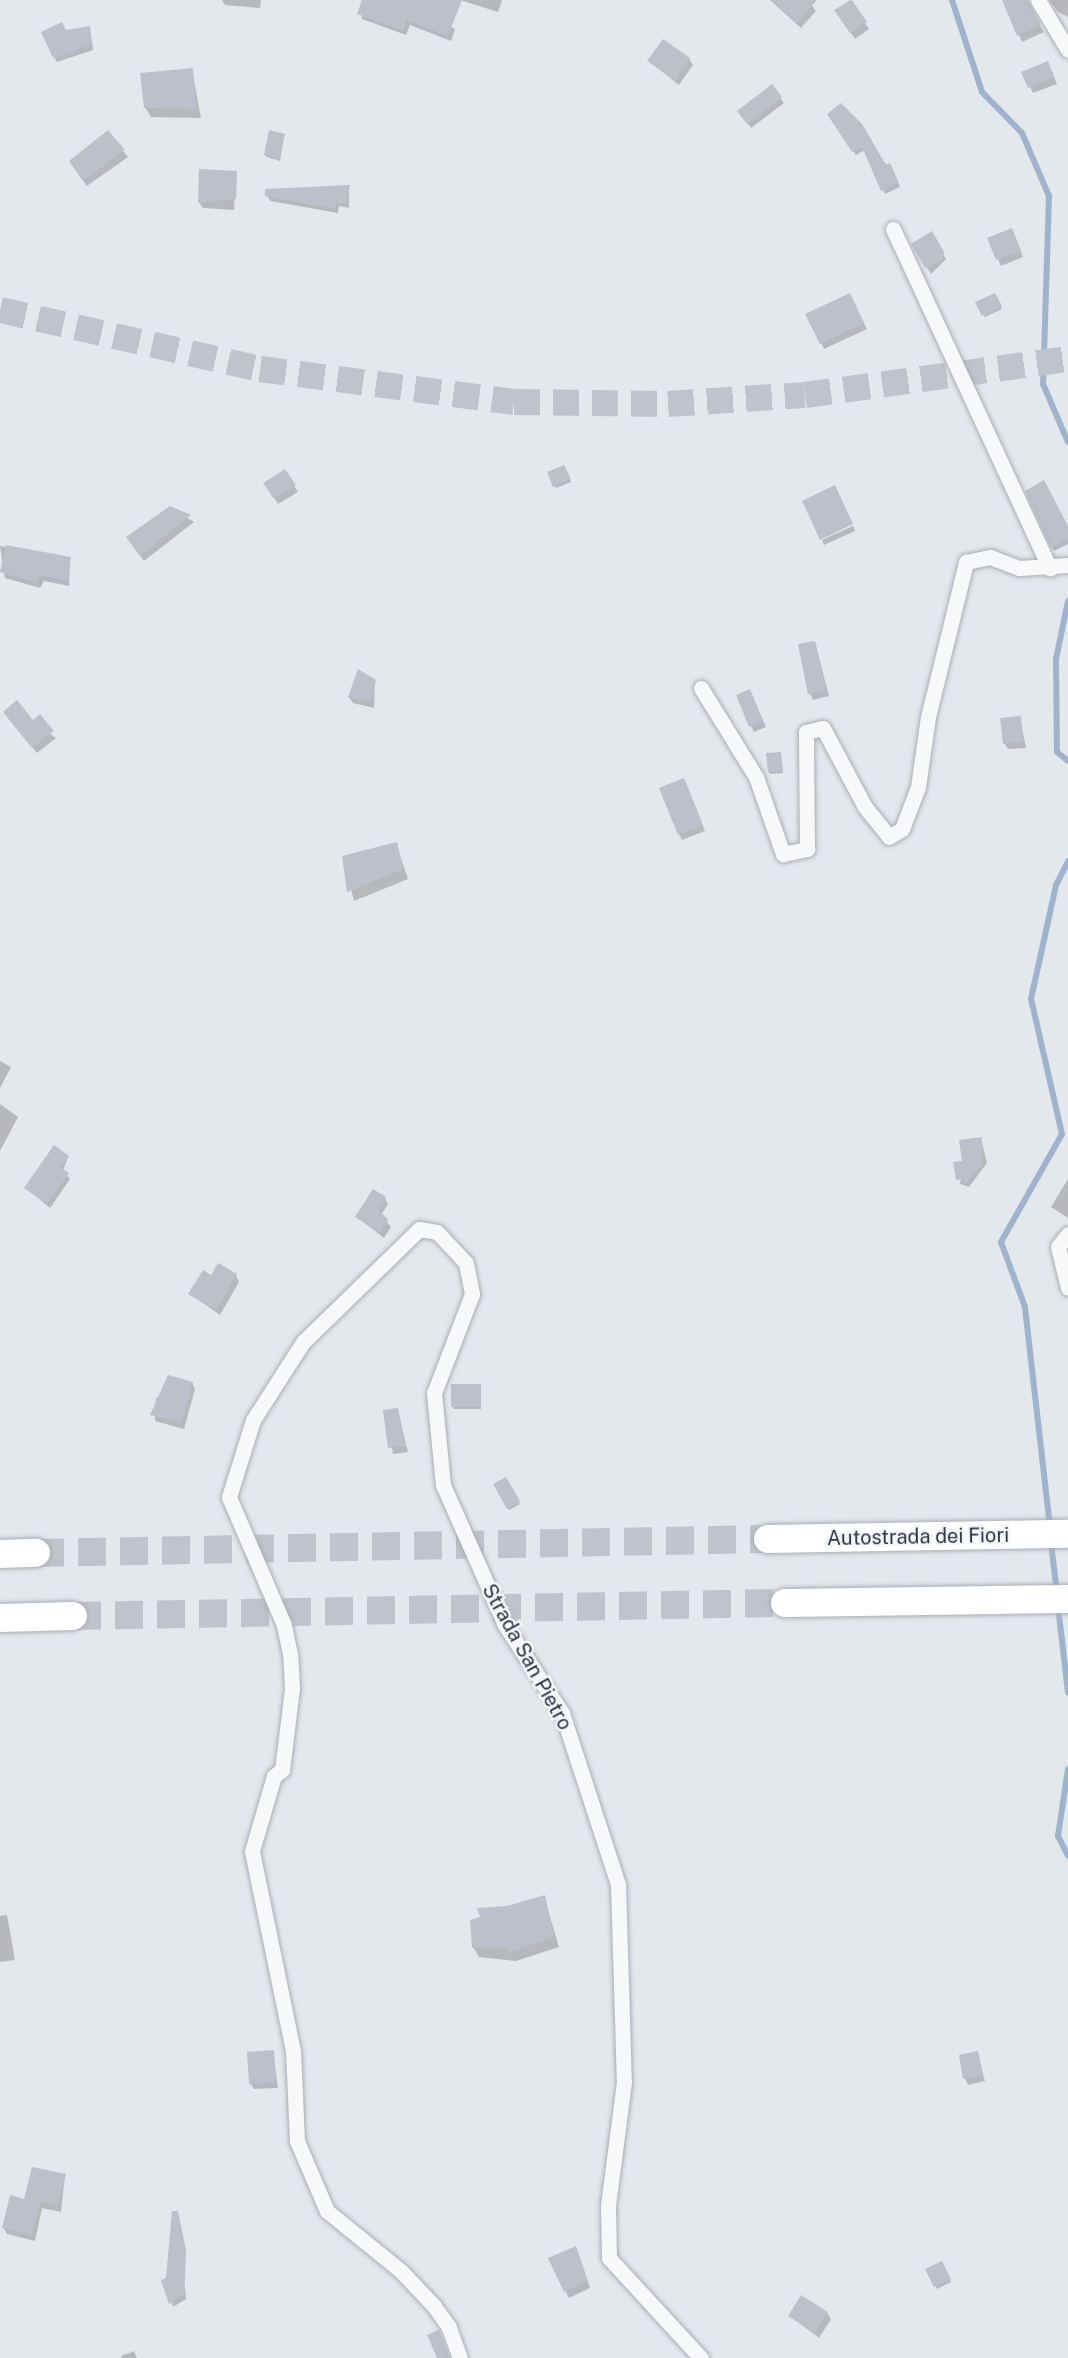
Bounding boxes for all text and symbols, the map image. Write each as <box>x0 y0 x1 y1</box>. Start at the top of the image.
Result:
street label: Autostrada dei Fiori <box>827 1523 1009 1551</box>
street label: Strada San Pietro <box>477 1580 577 1734</box>

